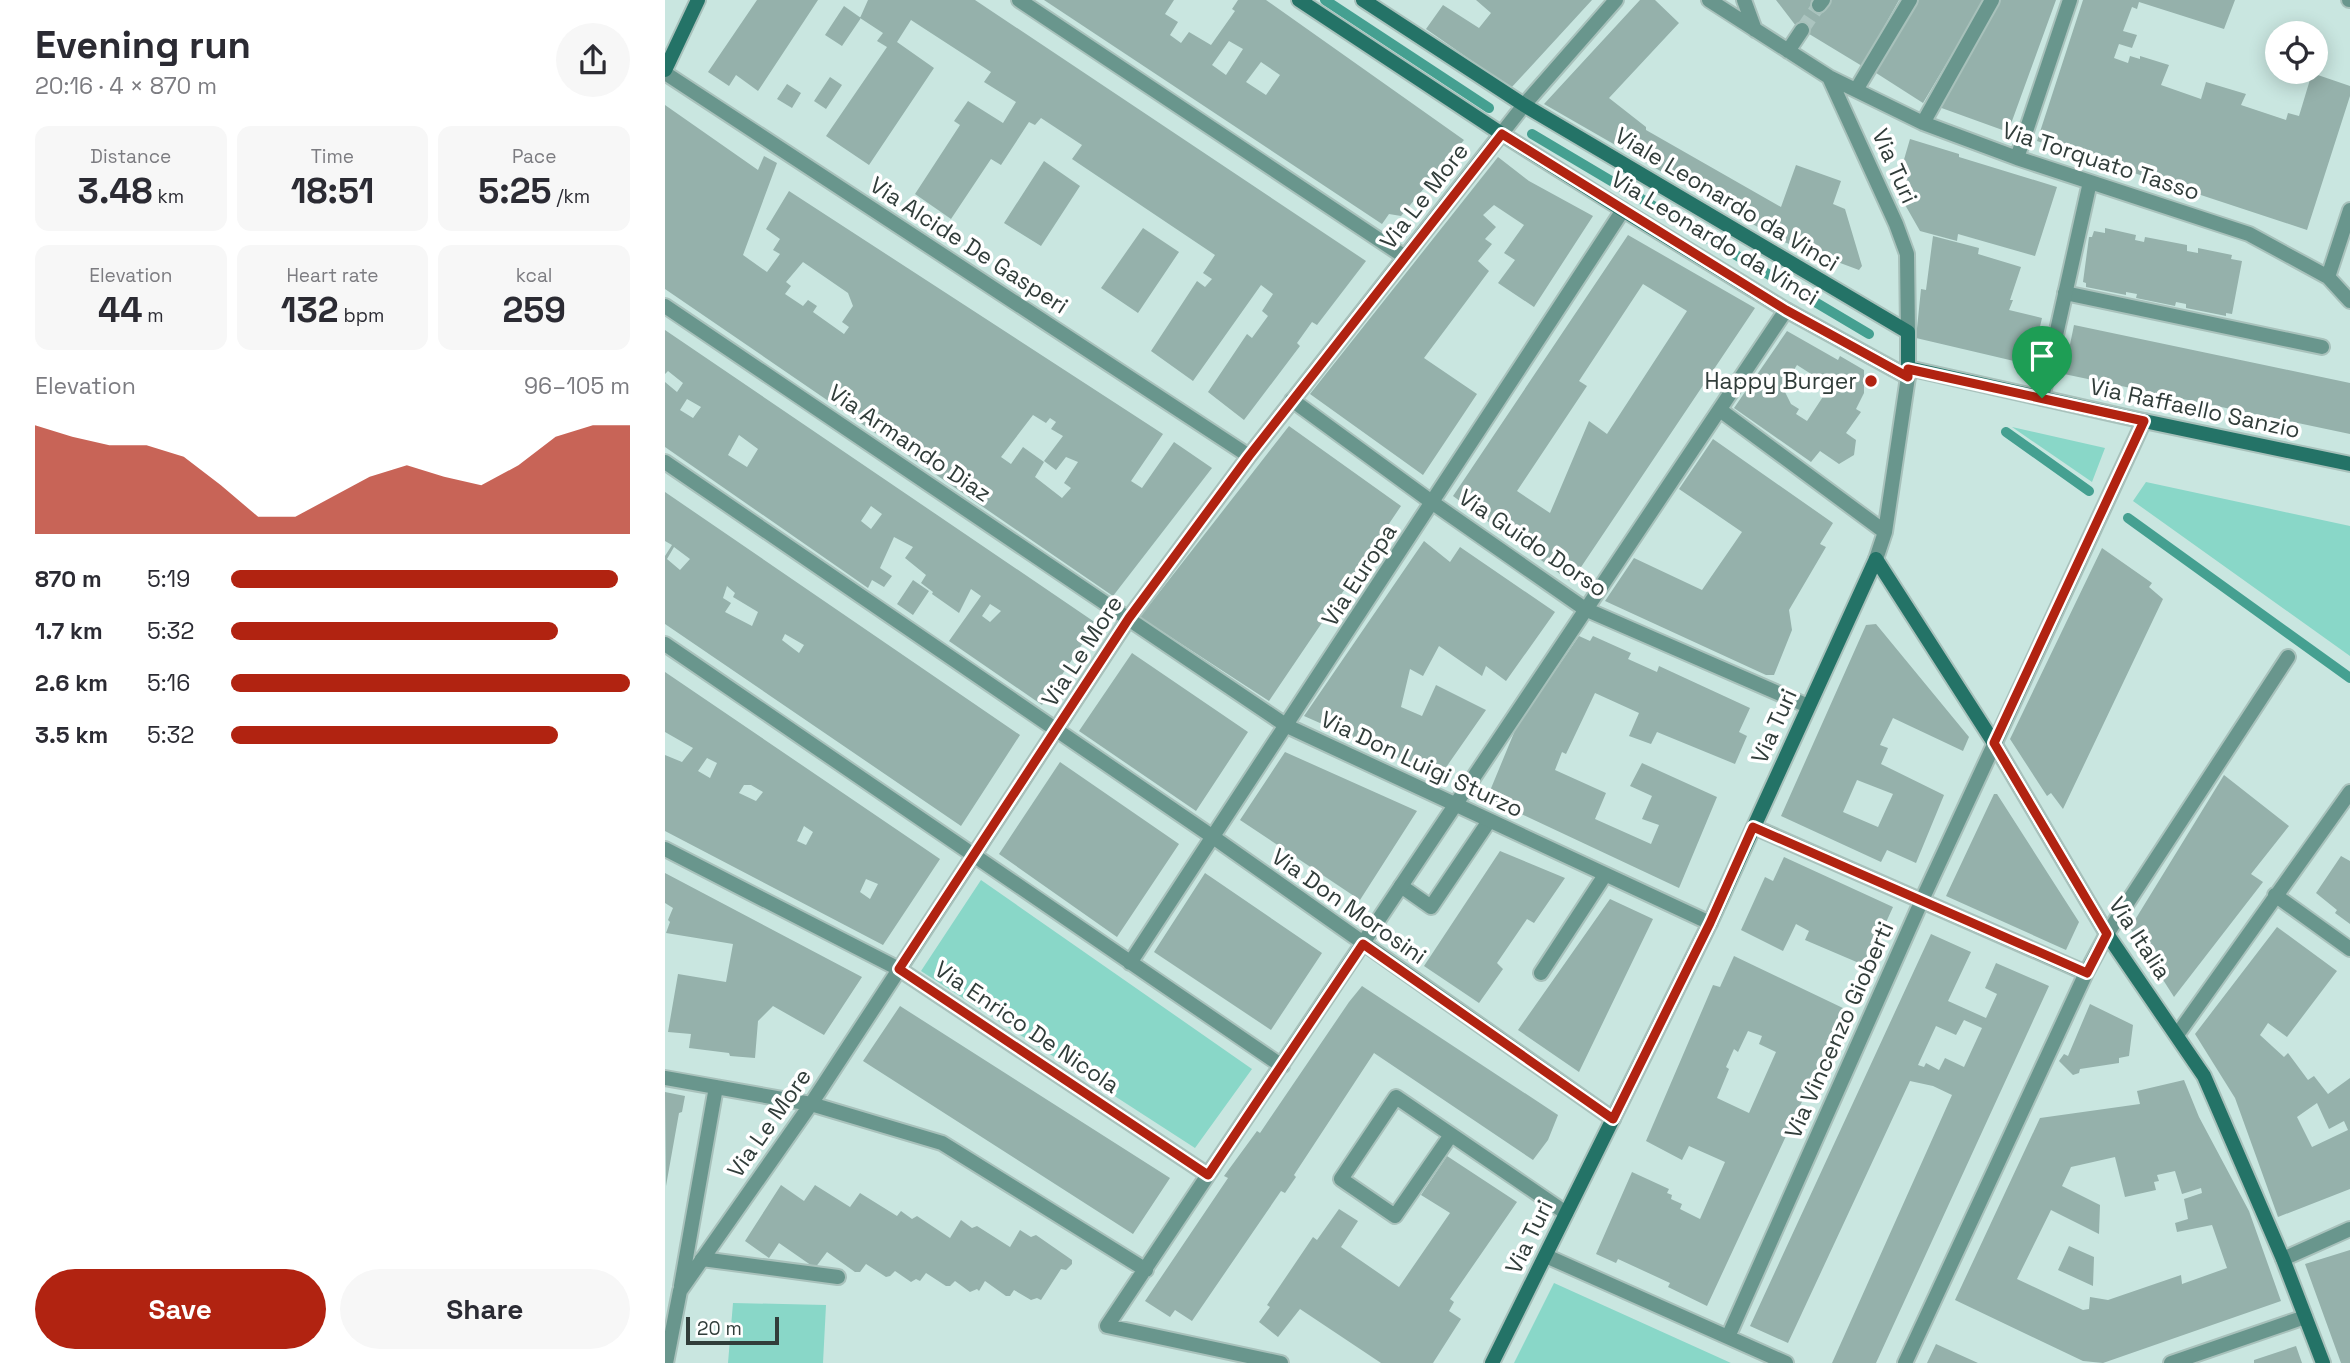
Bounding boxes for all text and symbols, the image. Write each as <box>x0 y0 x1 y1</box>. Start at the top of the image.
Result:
text: Evening run <box>35 21 251 69</box>
map controls <box>2265 21 2328 84</box>
button: locate <box>2265 21 2328 84</box>
button: share <box>556 23 630 97</box>
text: 20:16 · 4 × 870 m <box>35 71 217 101</box>
street label: Via Torquato Tasso <box>1998 115 2204 207</box>
street label: Viale Leonardo da Vinci <box>1610 120 1844 278</box>
street label: Via Turi <box>1865 124 1925 208</box>
street label: Via Le More <box>1373 137 1475 255</box>
text: Distance <box>90 144 171 169</box>
text: Time <box>311 144 354 169</box>
text: Pace <box>512 144 556 169</box>
street label: Via Leonardo da Vinci <box>1606 164 1824 312</box>
text: 3.48 <box>78 169 153 213</box>
text: 18:51 <box>291 169 374 213</box>
text: 5:25 <box>478 169 552 213</box>
street label: Via Alcide De Gasperi <box>864 170 1074 320</box>
text: km <box>153 184 184 209</box>
text: /km <box>552 184 590 209</box>
text: Elevation <box>89 263 172 288</box>
text: Heart rate <box>286 263 379 288</box>
text: kcal <box>516 263 553 288</box>
text: 44 <box>98 288 142 332</box>
text: 132 <box>281 288 339 332</box>
text: 259 <box>502 288 566 332</box>
text: m <box>142 303 164 328</box>
text: bpm <box>339 303 384 328</box>
pin <box>2012 326 2072 398</box>
icon: arrive <box>2023 337 2061 375</box>
place label: Happy Burger <box>1704 366 1857 396</box>
text: Elevation <box>35 371 136 401</box>
text: 96–105 m <box>524 371 630 401</box>
street label: Via Raffaello Sanzio <box>2087 371 2303 445</box>
marker: Happy Burger <box>1863 373 1879 389</box>
street label: Via Armando Diaz <box>823 377 997 509</box>
street label: Via Guido Dorso <box>1453 482 1613 604</box>
street label: Via Europa <box>1315 518 1403 632</box>
text: 870 m <box>35 564 102 594</box>
text: 5:19 <box>147 564 190 594</box>
street label: Via Le More <box>1035 590 1129 712</box>
text: 1.7 km <box>35 616 103 646</box>
text: 5:32 <box>147 616 194 646</box>
text: 2.6 km <box>35 668 108 698</box>
text: 5:16 <box>147 668 190 698</box>
street label: Via Turi <box>1744 684 1804 768</box>
street label: Via Don Luigi Sturzo <box>1316 704 1528 824</box>
text: 3.5 km <box>35 720 108 750</box>
text: 5:32 <box>147 720 194 750</box>
street label: Via Don Morosini <box>1266 841 1432 971</box>
street label: Via Italia <box>2102 891 2178 985</box>
street label: Via Vincenzo Gioberti <box>1778 917 1900 1143</box>
street label: Via Enrico De Nicola <box>929 954 1125 1100</box>
street label: Via Le More <box>720 1062 818 1184</box>
street label: Via Turi <box>1498 1195 1560 1279</box>
button: Save <box>35 1269 326 1349</box>
button: Share <box>340 1269 630 1349</box>
scale bar <box>686 1314 779 1346</box>
text: 20 m <box>697 1316 742 1341</box>

